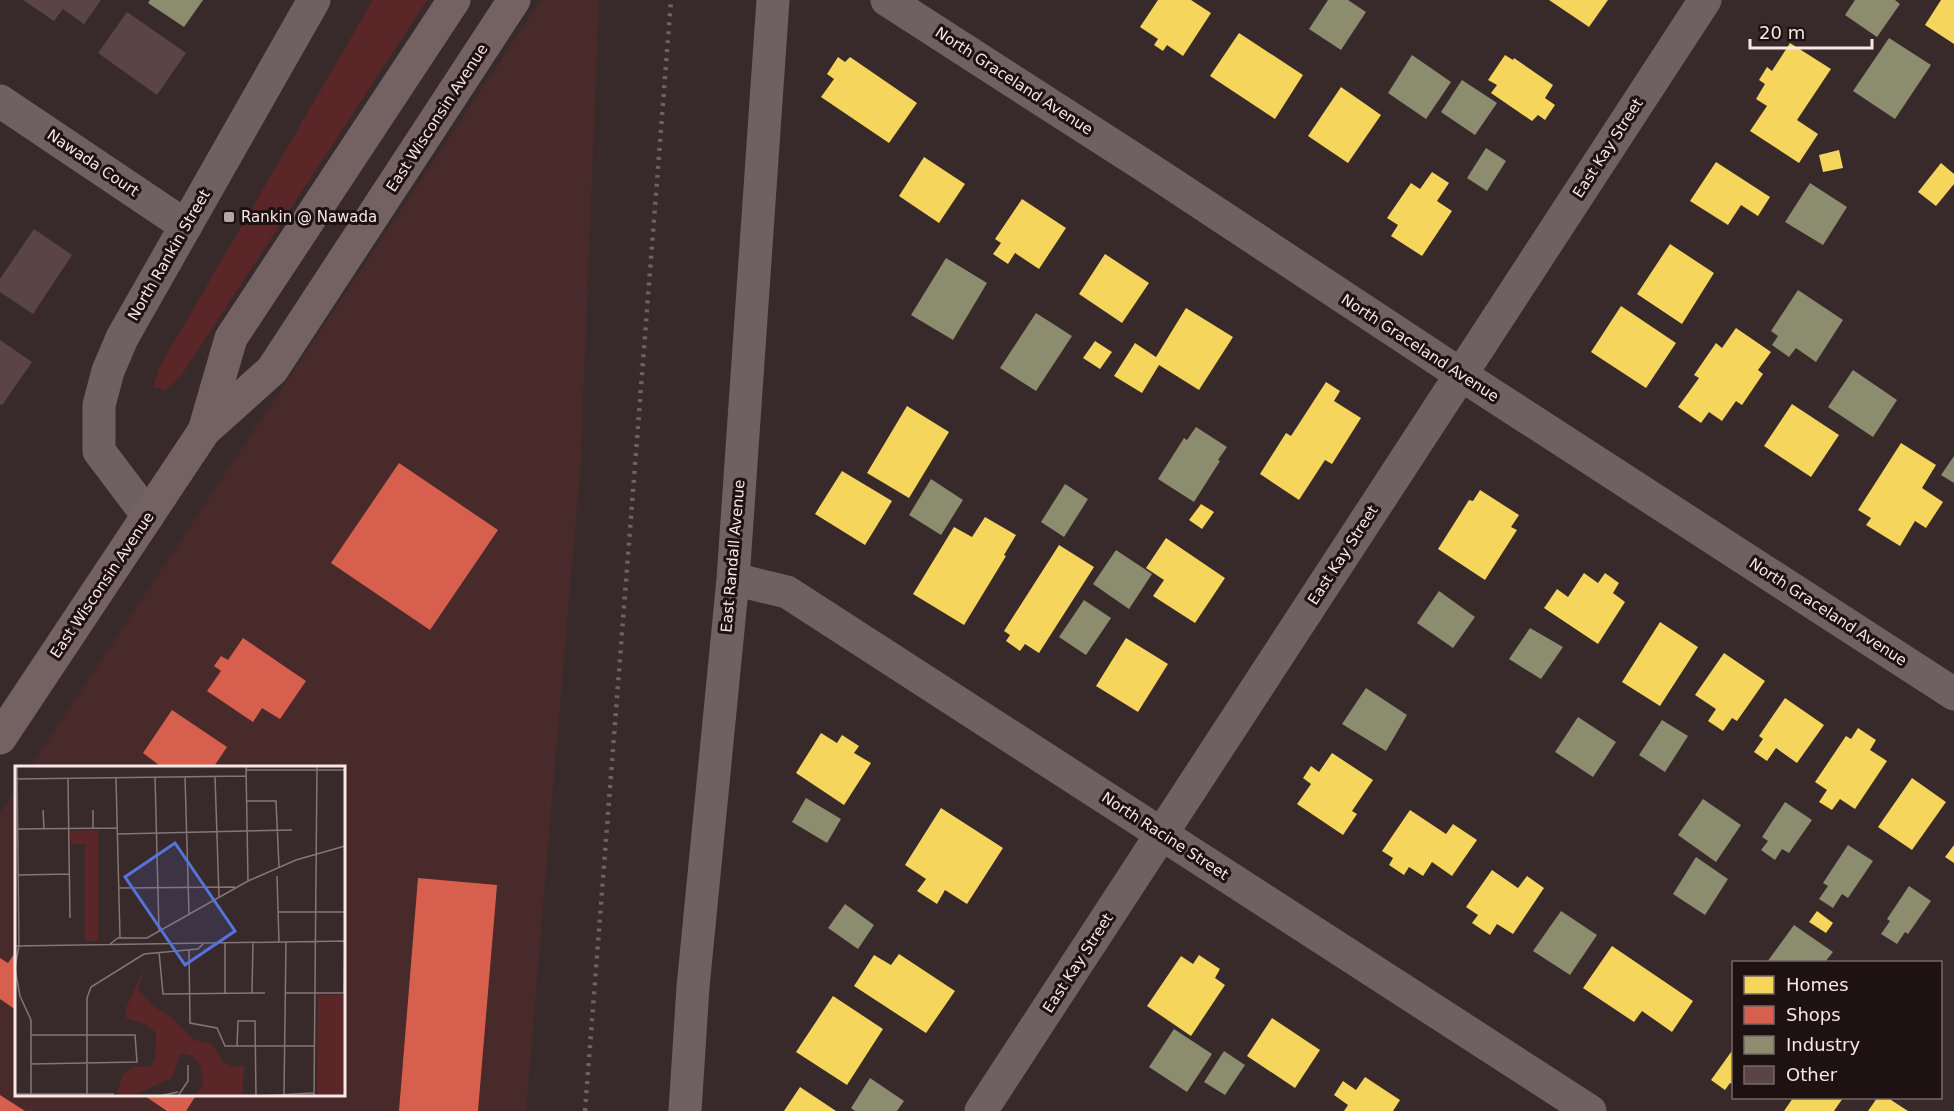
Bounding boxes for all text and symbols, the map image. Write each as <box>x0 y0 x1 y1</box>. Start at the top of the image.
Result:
scale bar <box>1750 12 1872 50</box>
text: 20 m <box>1759 22 1805 43</box>
street label: North Graceland Avenue <box>932 23 1096 139</box>
street label: East Wisconsin Avenue <box>382 41 492 195</box>
street label: East Kay Street <box>1569 95 1647 201</box>
street label: Nawada Court <box>44 126 142 200</box>
street label: North Rankin Street <box>124 186 214 324</box>
place label: Rankin @ Nawada <box>241 208 377 226</box>
marker: Rankin @ Nawada <box>222 210 236 224</box>
street label: North Graceland Avenue <box>1338 290 1502 406</box>
street label: East Randall Avenue <box>717 479 749 633</box>
street label: East Kay Street <box>1304 502 1382 608</box>
street label: East Wisconsin Avenue <box>46 508 158 662</box>
street label: North Graceland Avenue <box>1746 554 1910 670</box>
inset map <box>15 766 345 1096</box>
street label: North Racine Street <box>1098 788 1232 884</box>
street label: East Kay Street <box>1039 910 1117 1016</box>
legend <box>1732 961 1942 1099</box>
text: Homes <box>1786 974 1849 995</box>
text: Shops <box>1786 1004 1841 1025</box>
text: Industry <box>1786 1034 1860 1055</box>
text: Other <box>1786 1064 1838 1085</box>

